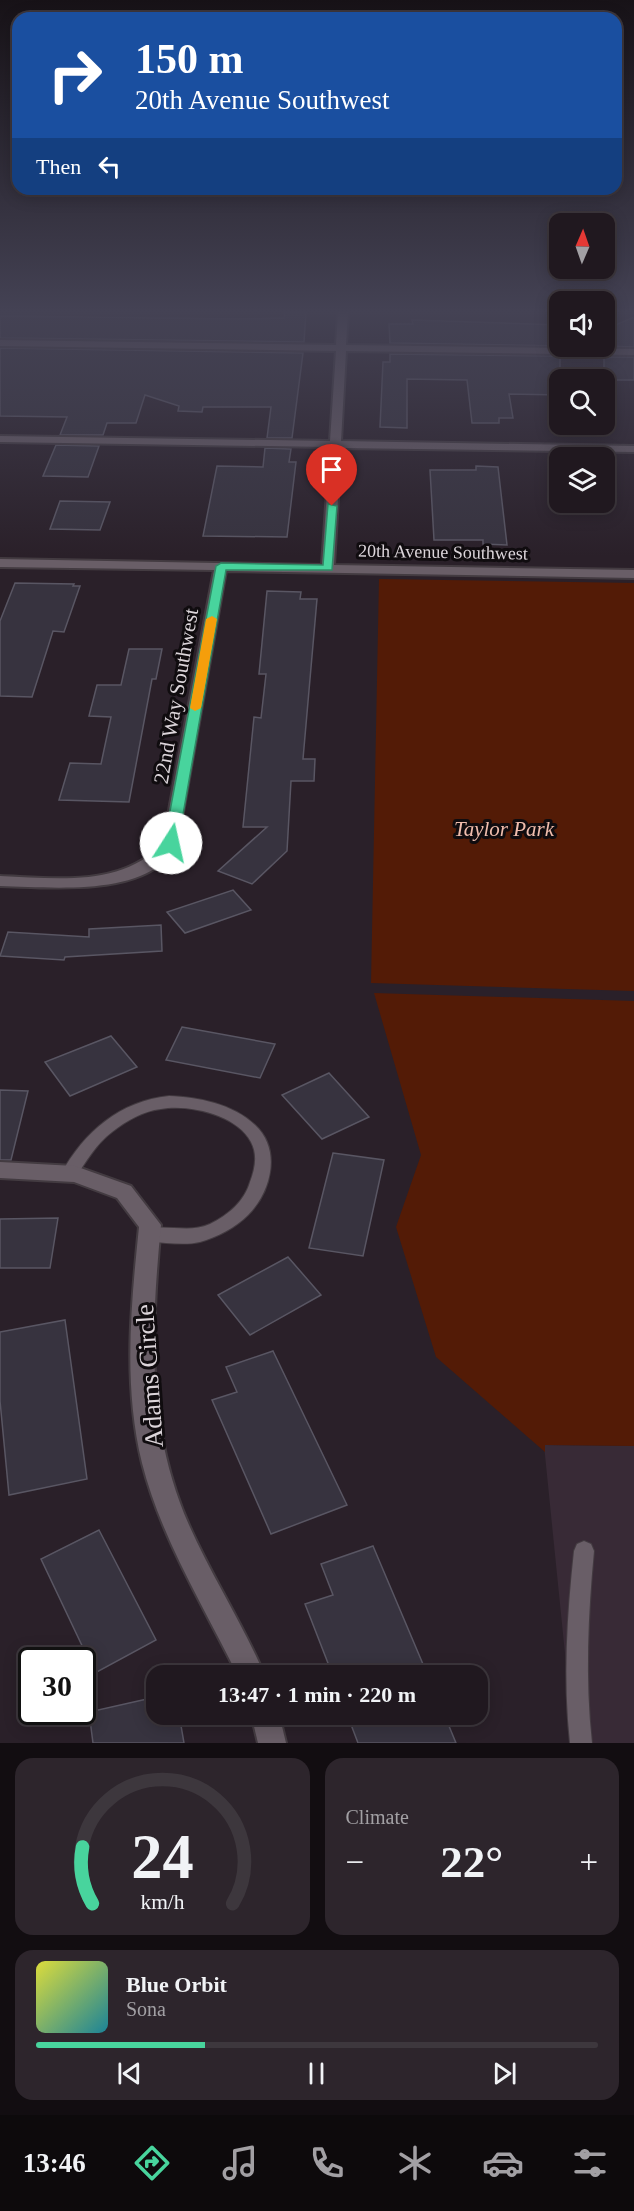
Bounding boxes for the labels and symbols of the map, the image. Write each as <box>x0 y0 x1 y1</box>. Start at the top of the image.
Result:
north arrow <box>549 213 615 279</box>
pin <box>306 444 357 506</box>
street label: 20th Avenue Southwest <box>358 541 528 563</box>
street label: 22nd Way Southwest <box>149 606 203 786</box>
position arrow <box>139 811 203 875</box>
park label: Taylor Park <box>454 817 555 841</box>
street label: Adams Circle <box>130 1303 169 1449</box>
speed limit sign: 30 <box>18 1647 96 1725</box>

